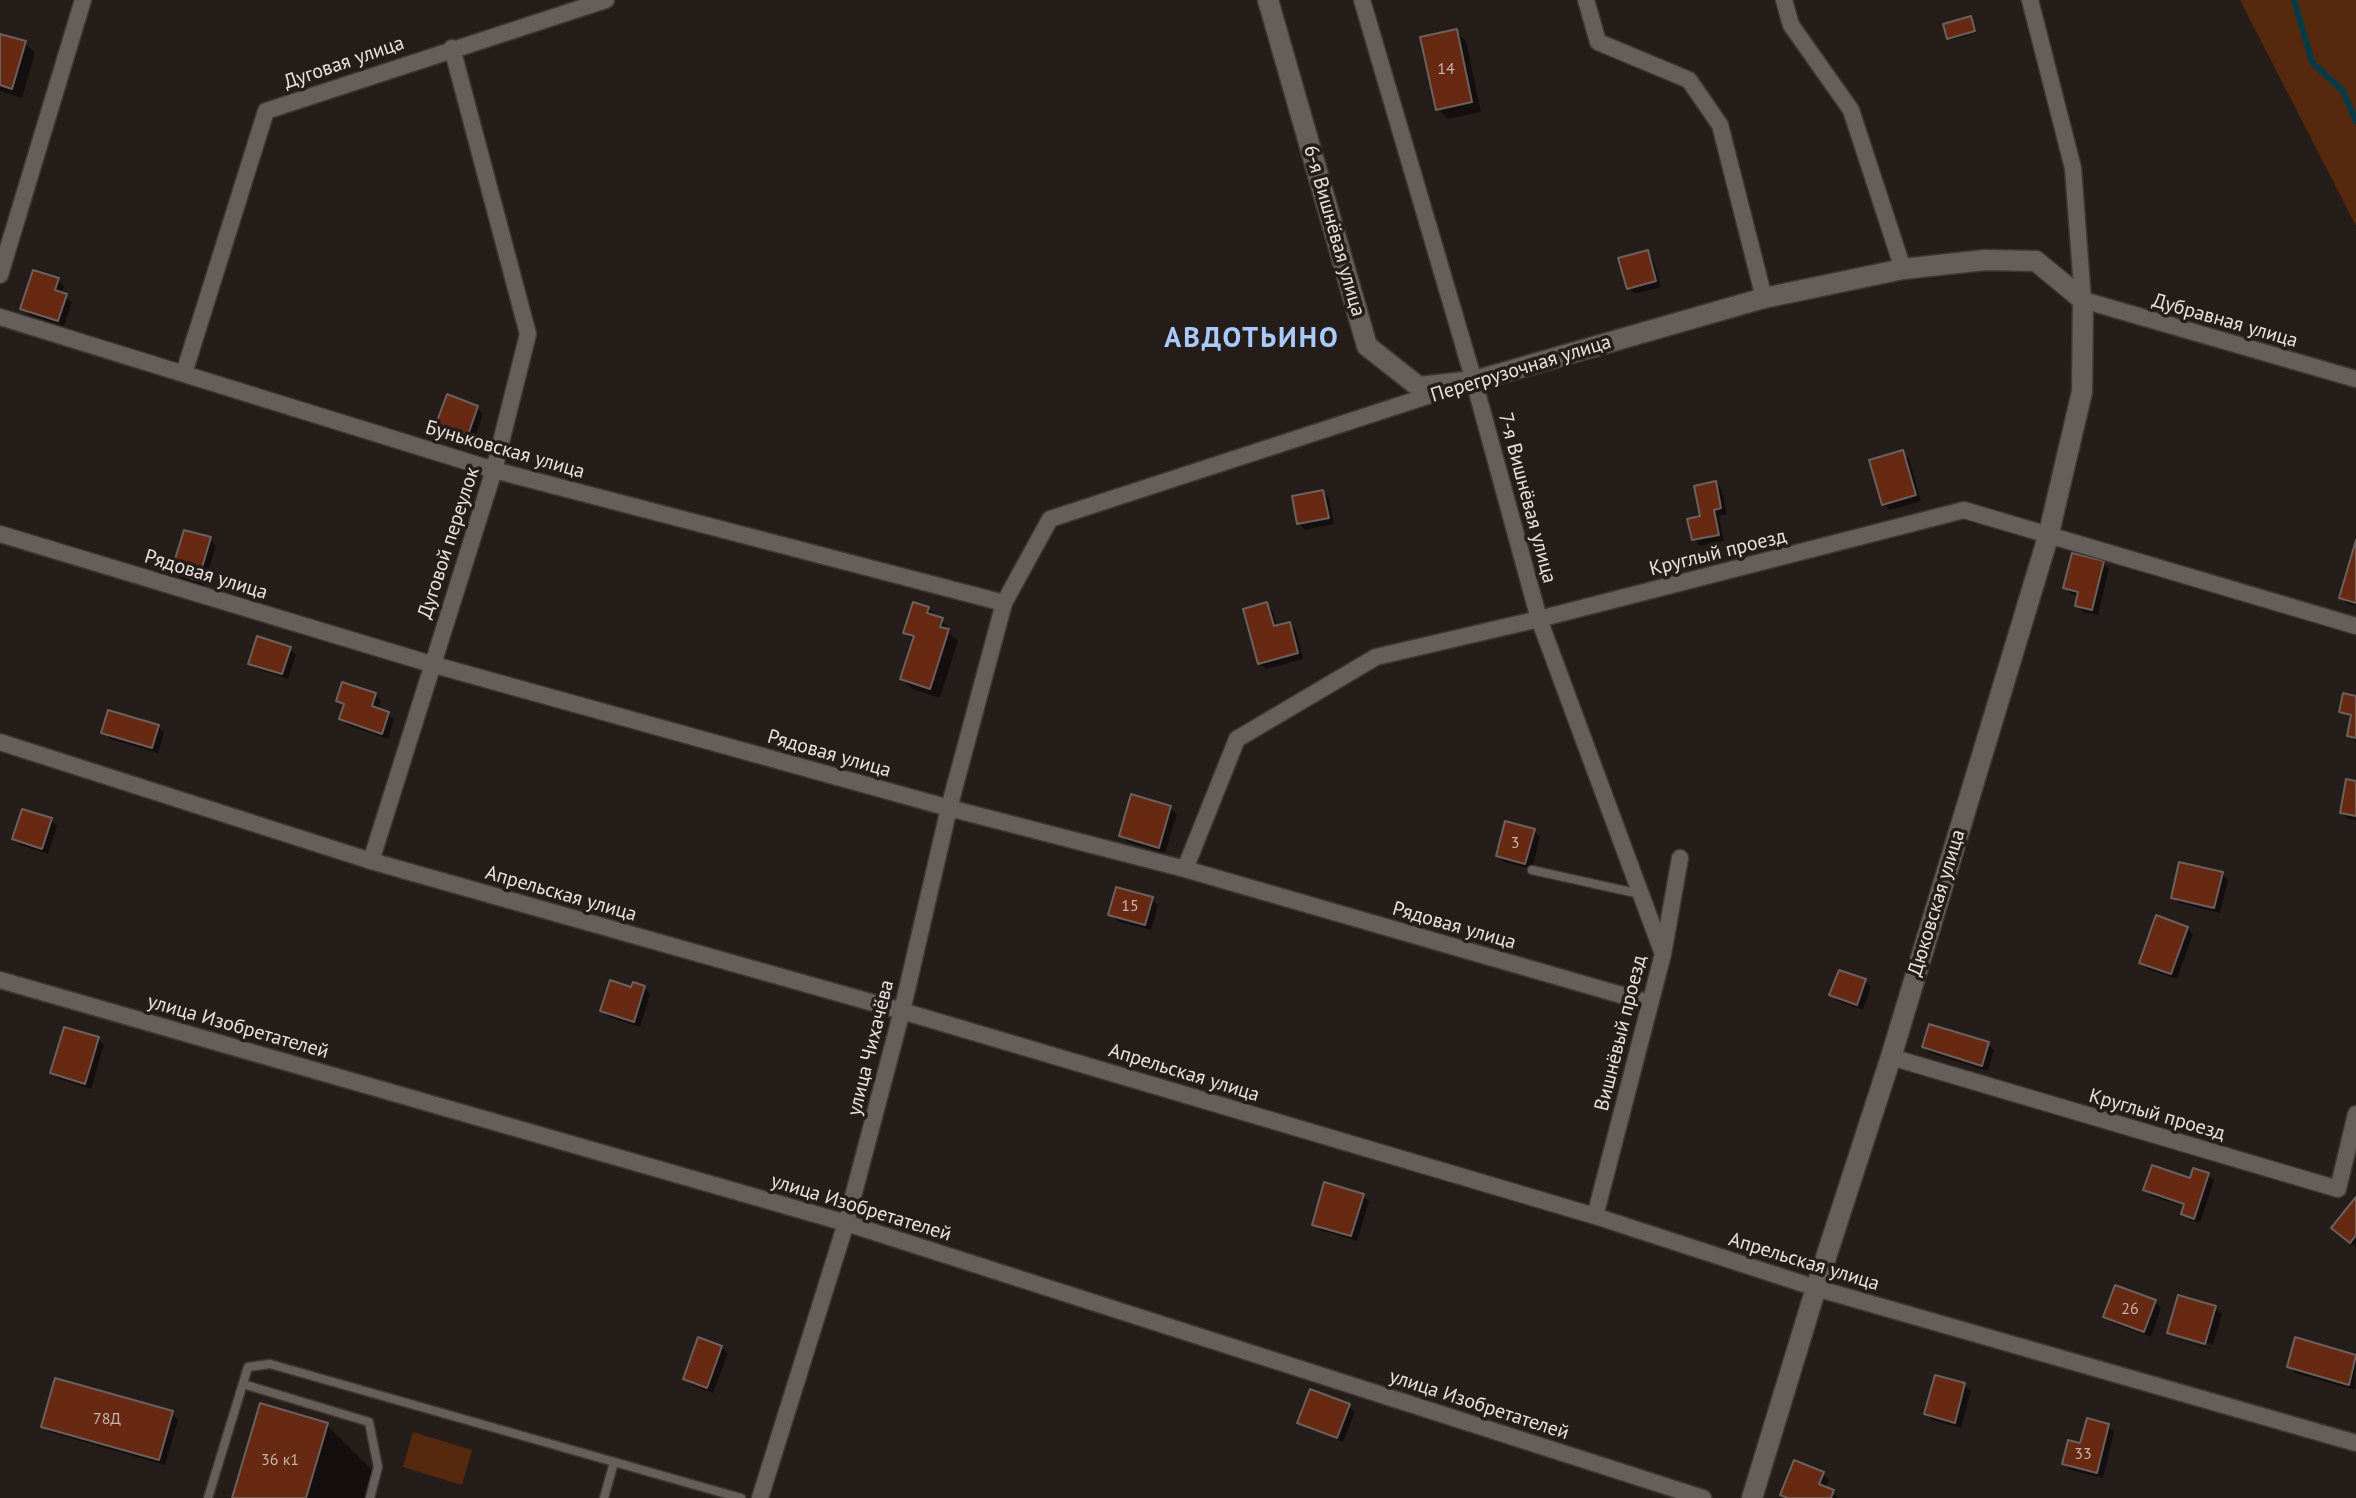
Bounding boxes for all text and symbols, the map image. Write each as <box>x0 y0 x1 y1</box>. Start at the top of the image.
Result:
street label: Дуговая улица <box>281 31 407 95</box>
house number: 14 <box>1437 59 1455 79</box>
street label: 6-я Вишнёвая улица <box>1298 143 1370 319</box>
street label: Дубравная улица <box>2150 289 2300 353</box>
district label: АВДОТЬИНО <box>1164 322 1340 356</box>
street label: Перегрузочная улица <box>1428 330 1614 408</box>
street label: 7-я Вишнёвая улица <box>1493 410 1561 586</box>
street label: Буньковская улица <box>423 416 587 484</box>
street label: Дуговой переулок <box>413 464 485 622</box>
street label: Круглый проезд <box>1647 524 1789 582</box>
street label: Рядовая улица <box>142 545 270 605</box>
street label: Рядовая улица <box>764 725 894 783</box>
street label: Дюковская улица <box>1903 827 1971 979</box>
house number: 3 <box>1511 833 1519 853</box>
street label: Апрельская улица <box>483 861 639 927</box>
house number: 15 <box>1121 896 1139 916</box>
street label: Рядовая улица <box>1389 897 1519 955</box>
street label: Вишнёвый проезд <box>1590 953 1652 1113</box>
street label: улица Чихачёва <box>843 977 899 1119</box>
street label: улица Изобретателей <box>145 990 331 1064</box>
street label: Апрельская улица <box>1106 1039 1262 1107</box>
street label: Круглый проезд <box>2086 1084 2228 1146</box>
street label: улица Изобретателей <box>768 1169 954 1247</box>
street label: Апрельская улица <box>1726 1228 1882 1296</box>
house number: 26 <box>2121 1299 2139 1319</box>
street label: улица Изобретателей <box>1386 1365 1572 1445</box>
house number: 78Д <box>93 1409 121 1429</box>
house number: 33 <box>2074 1444 2092 1464</box>
house number: 36 к1 <box>261 1450 299 1470</box>

